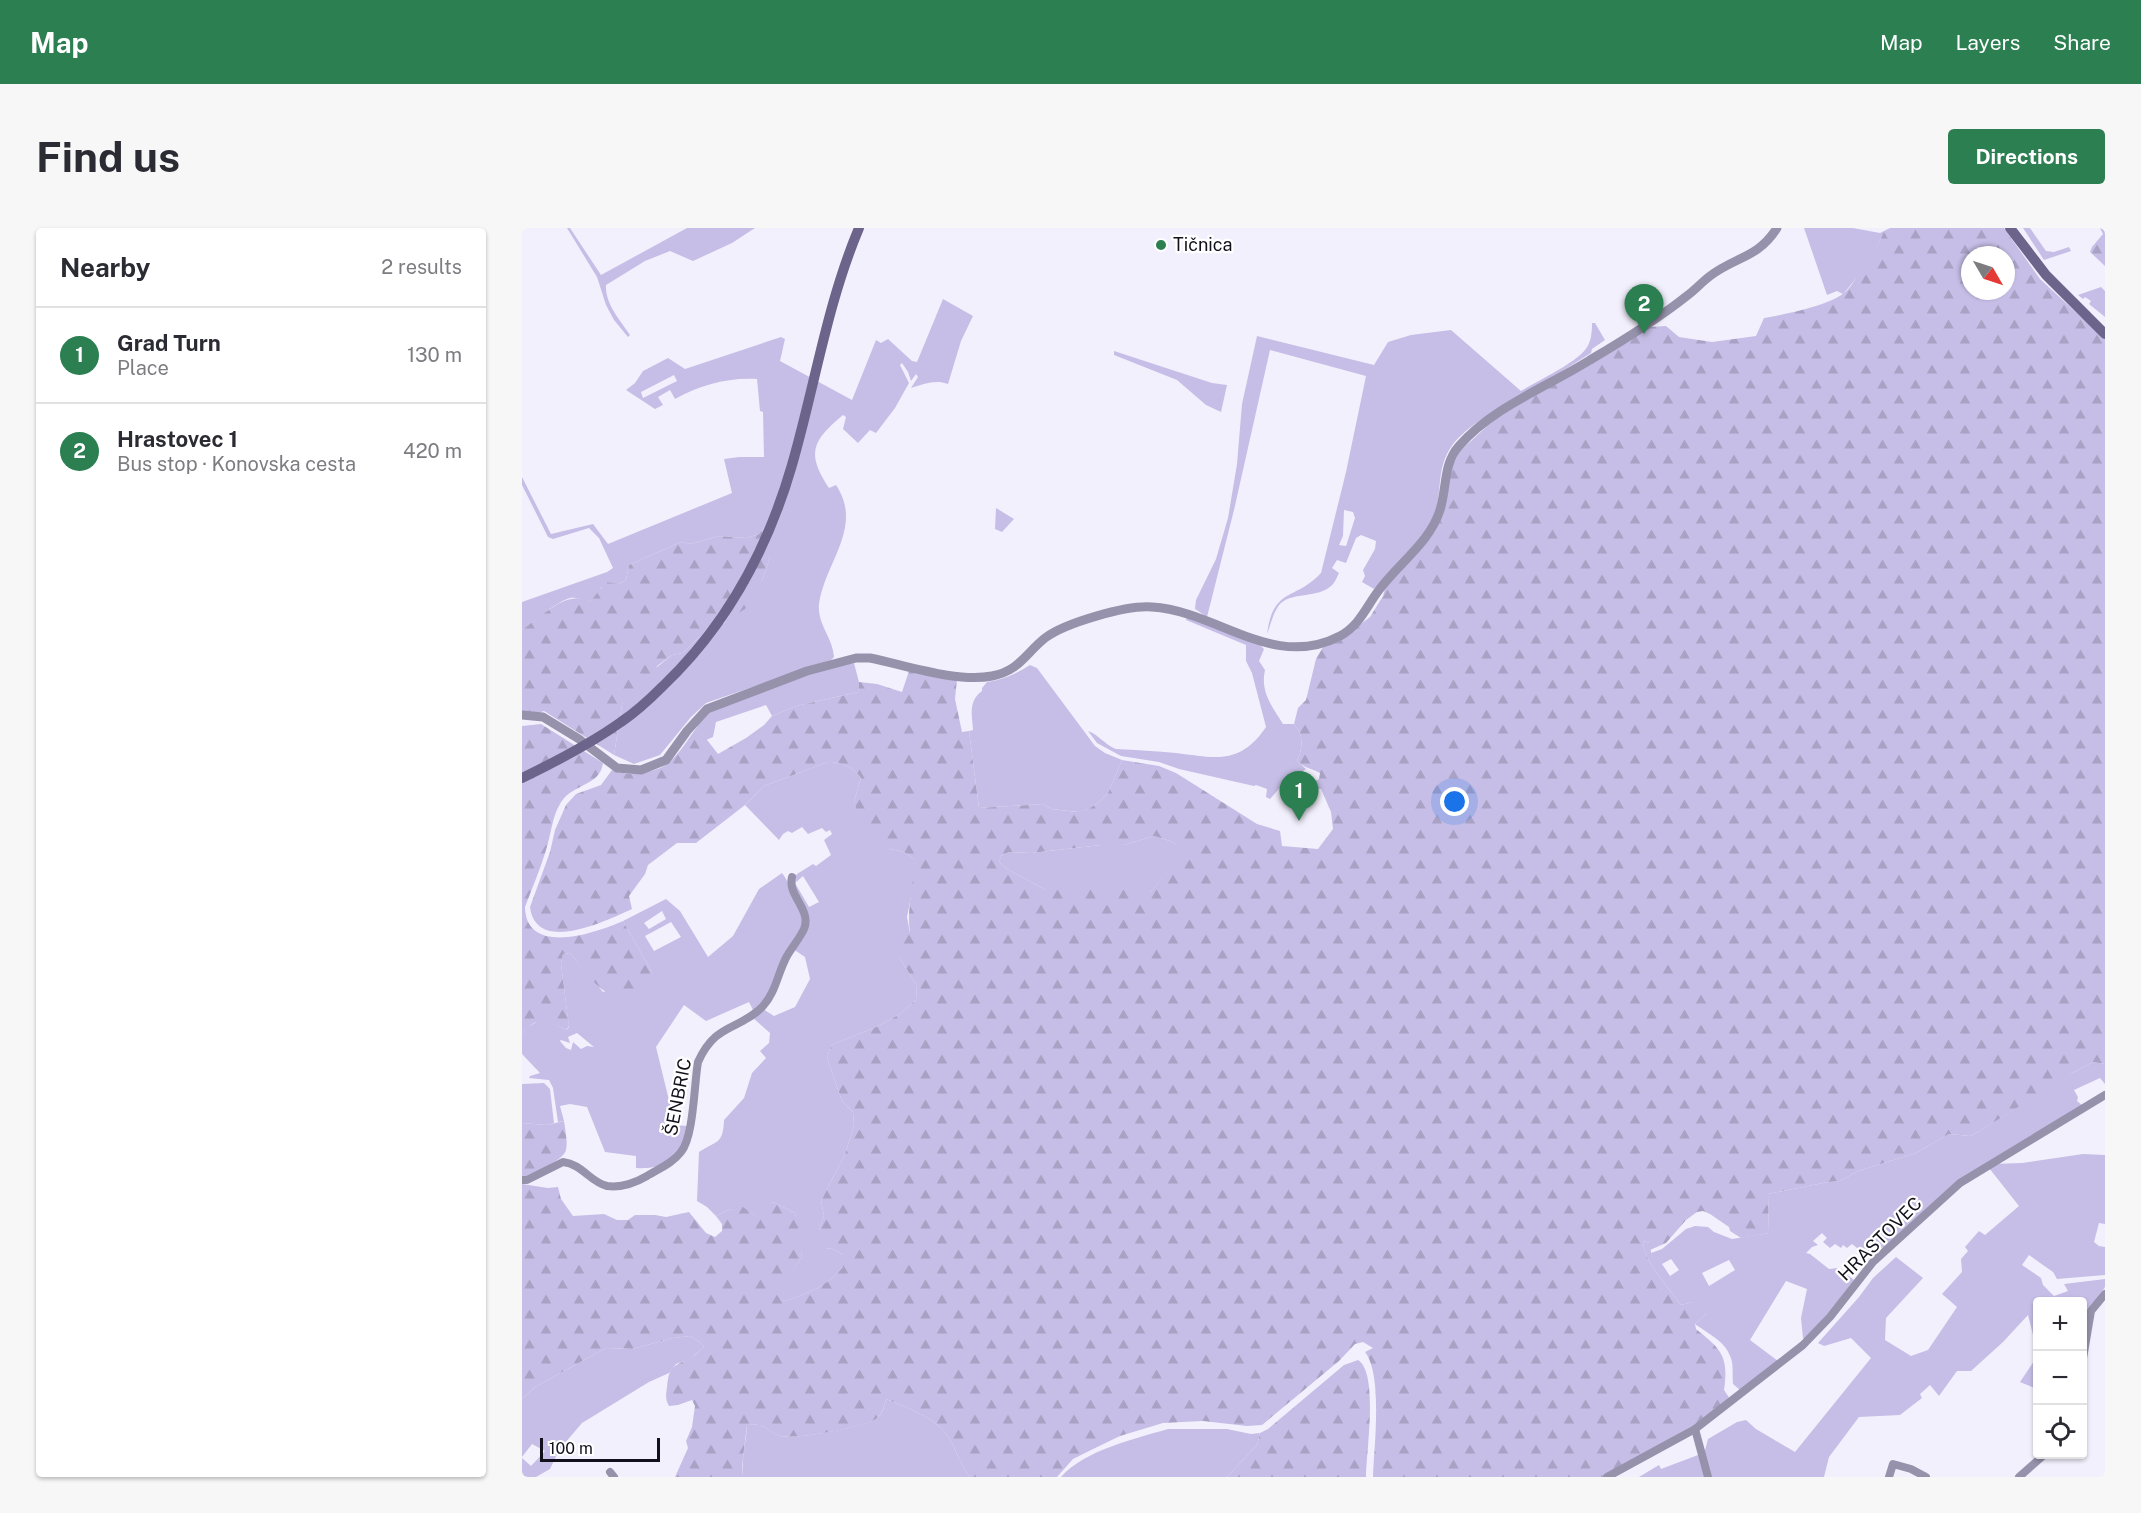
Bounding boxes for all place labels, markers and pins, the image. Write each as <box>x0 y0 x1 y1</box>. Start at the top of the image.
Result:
place label: Tičnica <box>1173 234 1232 255</box>
marker: Tičnica <box>1154 238 1168 252</box>
pin: 2 <box>1624 285 1664 334</box>
pin: 1 <box>1280 772 1318 821</box>

